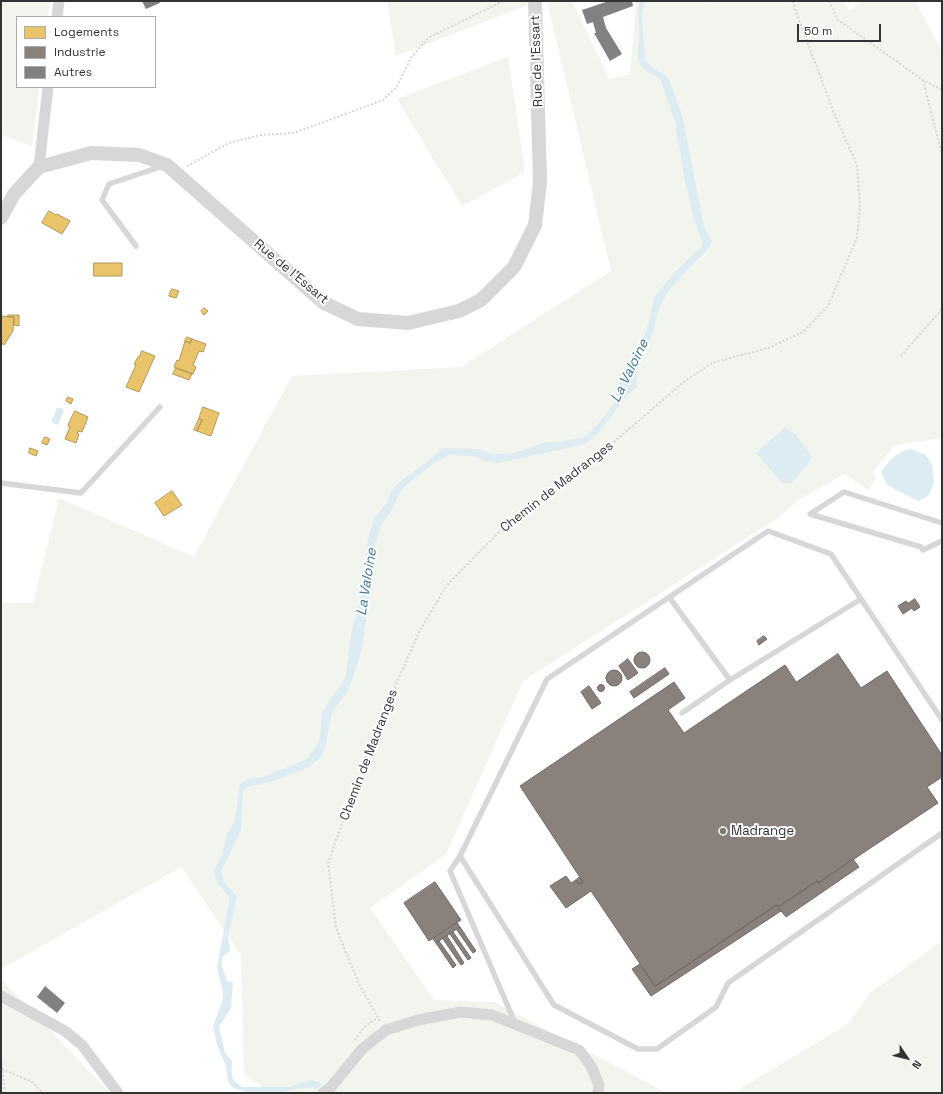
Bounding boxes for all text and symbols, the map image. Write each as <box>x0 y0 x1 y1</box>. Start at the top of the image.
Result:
street label: Rue de l'Essart <box>528 15 546 107</box>
legend <box>16 16 156 88</box>
scale bar <box>799 16 883 42</box>
text: 50 m <box>804 23 832 39</box>
text: Logements <box>54 24 119 40</box>
text: Industrie <box>54 44 106 60</box>
text: Autres <box>54 64 92 80</box>
street label: Rue de l'Essart <box>251 236 331 308</box>
water label: La Valoine <box>608 337 652 405</box>
street label: Chemin de Madranges <box>497 438 617 536</box>
water label: La Valoine <box>353 547 381 617</box>
street label: Chemin de Madranges <box>337 687 401 823</box>
place label: Madrange <box>731 823 794 839</box>
marker: Madrange <box>718 826 728 836</box>
north arrow <box>887 1038 927 1078</box>
text: N <box>909 1058 925 1072</box>

